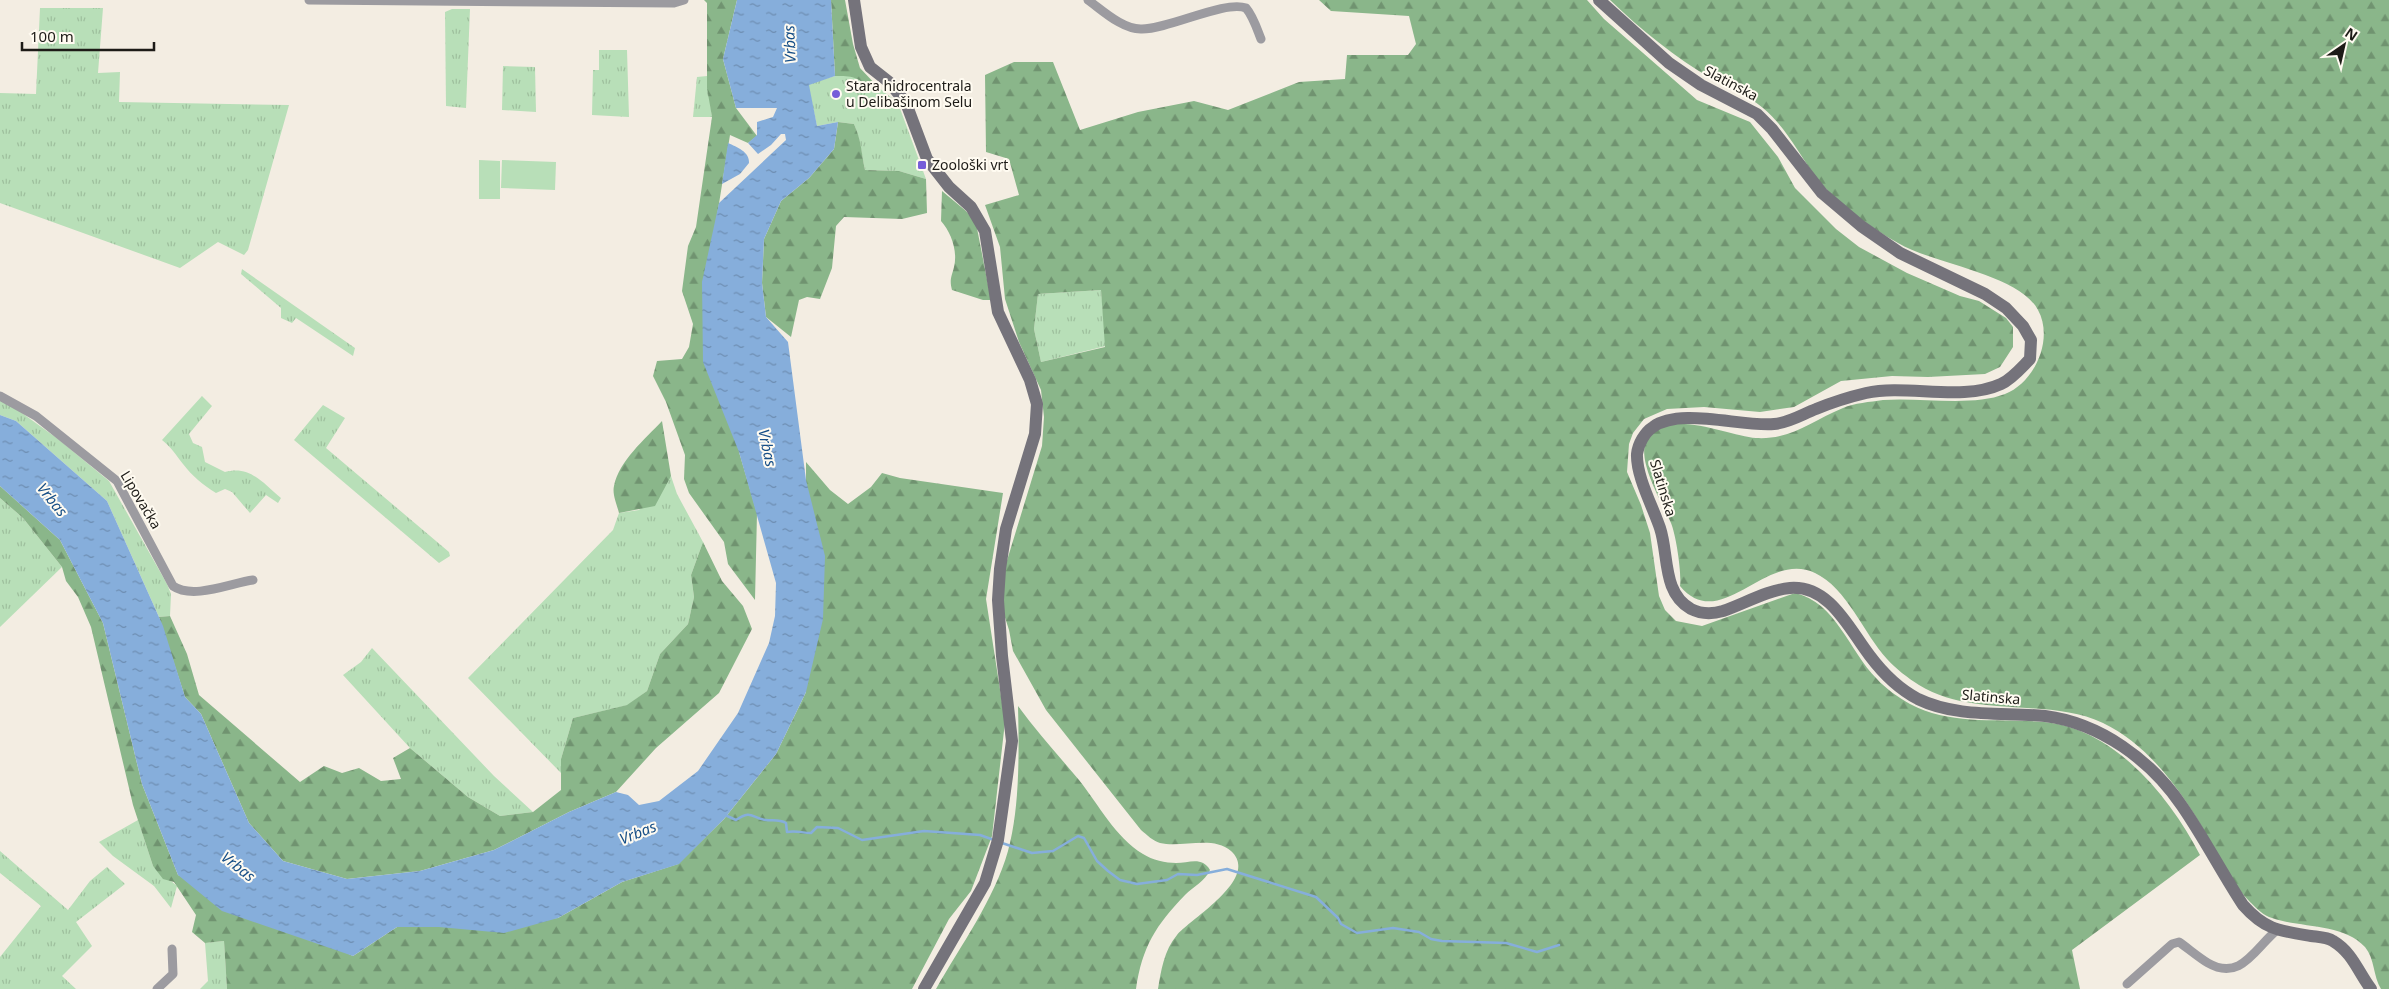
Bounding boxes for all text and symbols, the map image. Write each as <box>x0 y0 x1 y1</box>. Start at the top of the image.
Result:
scale bar <box>22 20 155 52</box>
north arrow <box>2319 20 2369 70</box>
text: N <box>2342 23 2362 45</box>
water label: Vrbas <box>778 24 800 63</box>
text: 100 m <box>30 26 74 46</box>
street label: Slatinska <box>1701 60 1762 105</box>
place label: Stara hidrocentrala u Delibašinom Selu <box>846 76 972 111</box>
marker: Stara hidrocentrala u Delibašinom Selu <box>830 88 842 100</box>
place label: Zoološki vrt <box>932 155 1008 174</box>
marker: Zoološki vrt <box>916 159 928 171</box>
water label: Vrbas <box>754 427 782 469</box>
street label: Slatinska <box>1646 457 1681 519</box>
street label: Lipovačka <box>117 467 166 532</box>
water label: Vrbas <box>33 478 73 521</box>
street label: Slatinska <box>1961 684 2021 709</box>
water label: Vrbas <box>616 816 659 848</box>
water label: Vrbas <box>218 847 260 886</box>

